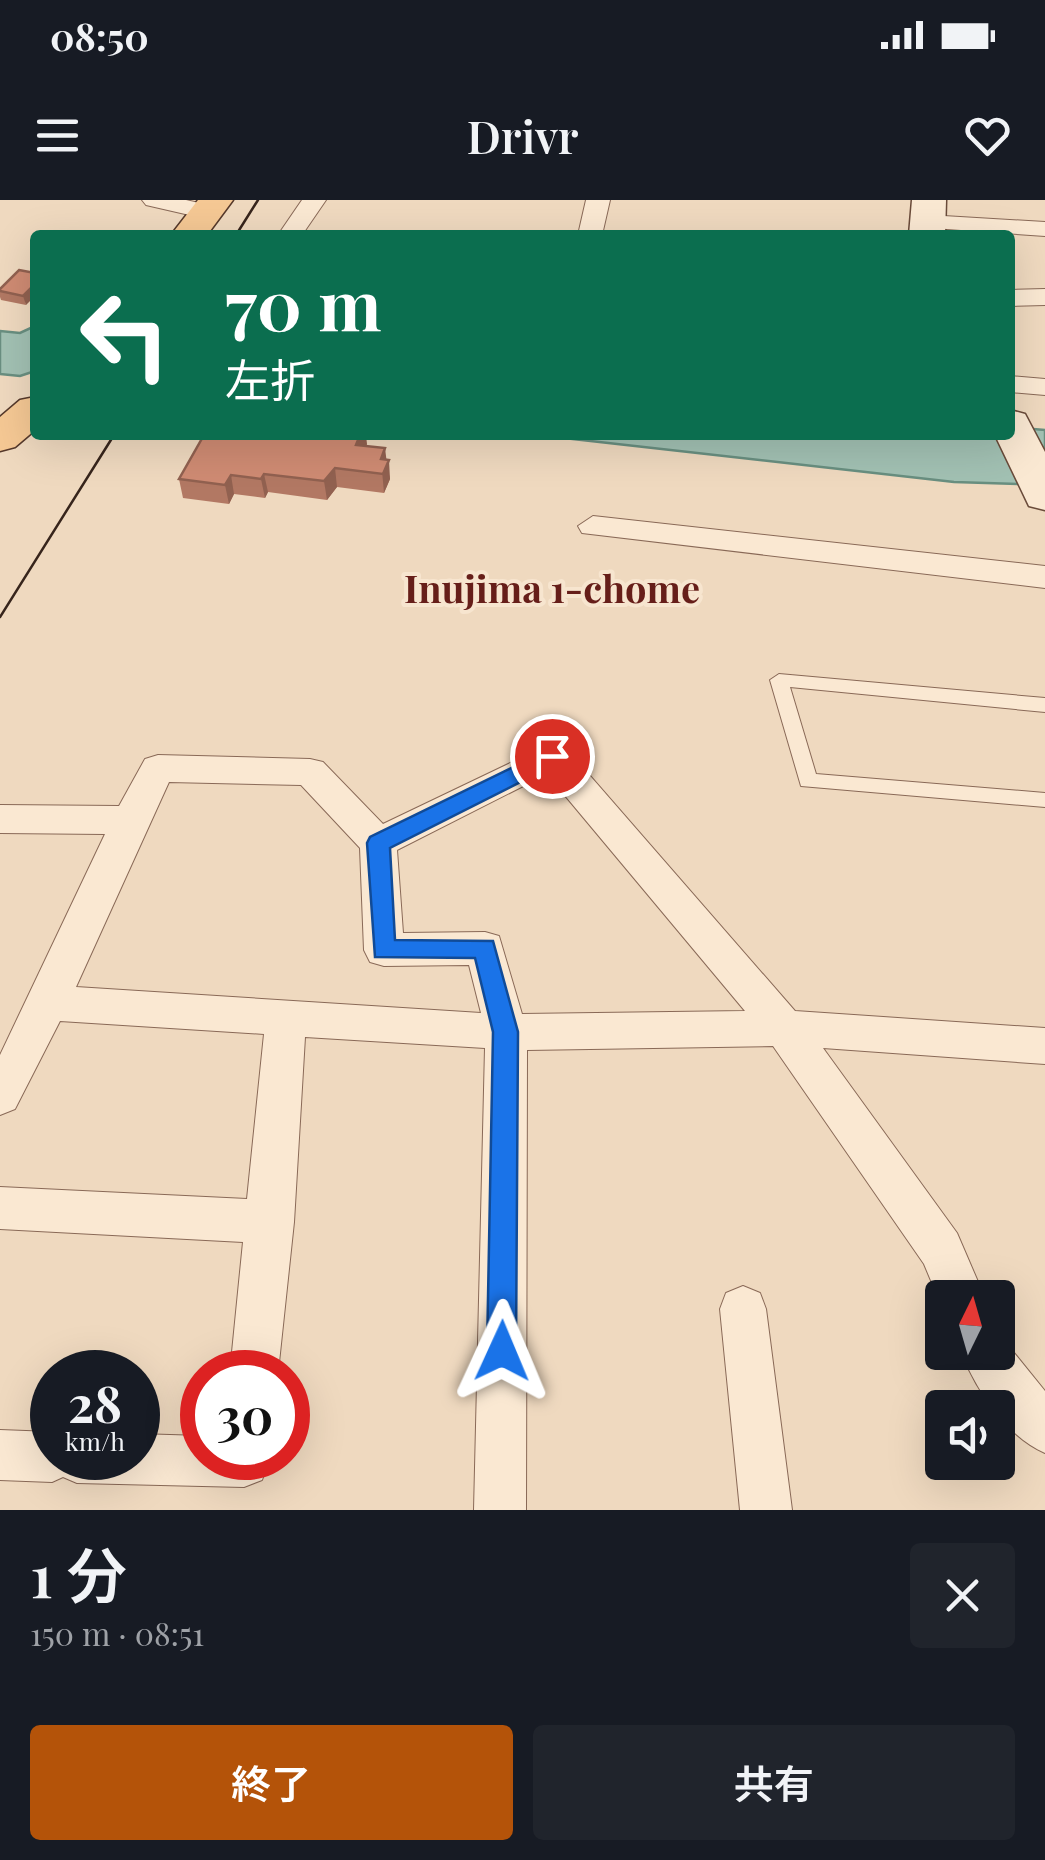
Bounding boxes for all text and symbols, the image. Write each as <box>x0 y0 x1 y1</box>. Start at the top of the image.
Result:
text: 08:50 <box>50 10 149 61</box>
text: Drivr <box>467 105 578 165</box>
icon: menu <box>30 108 85 163</box>
icon: heart <box>960 108 1015 163</box>
text: 70 m <box>225 255 382 349</box>
icon: left <box>60 270 190 400</box>
text: 左折 <box>225 348 315 408</box>
district label: Inujima 1-chome <box>404 562 700 613</box>
pin <box>510 714 595 799</box>
icon: arrive <box>525 729 580 784</box>
north arrow <box>925 1280 1015 1370</box>
map controls <box>925 1280 1015 1480</box>
position arrow <box>450 1299 554 1403</box>
speed limit sign: 30 <box>180 1350 310 1480</box>
text: 28 <box>68 1369 122 1436</box>
button: sound <box>925 1390 1015 1480</box>
text: km/h <box>65 1424 125 1457</box>
text: 1 分 <box>30 1533 127 1613</box>
button: close <box>910 1543 1015 1648</box>
text: 150 m · 08:51 <box>30 1611 204 1654</box>
button: 終了 <box>30 1725 513 1840</box>
button: 共有 <box>533 1725 1015 1840</box>

